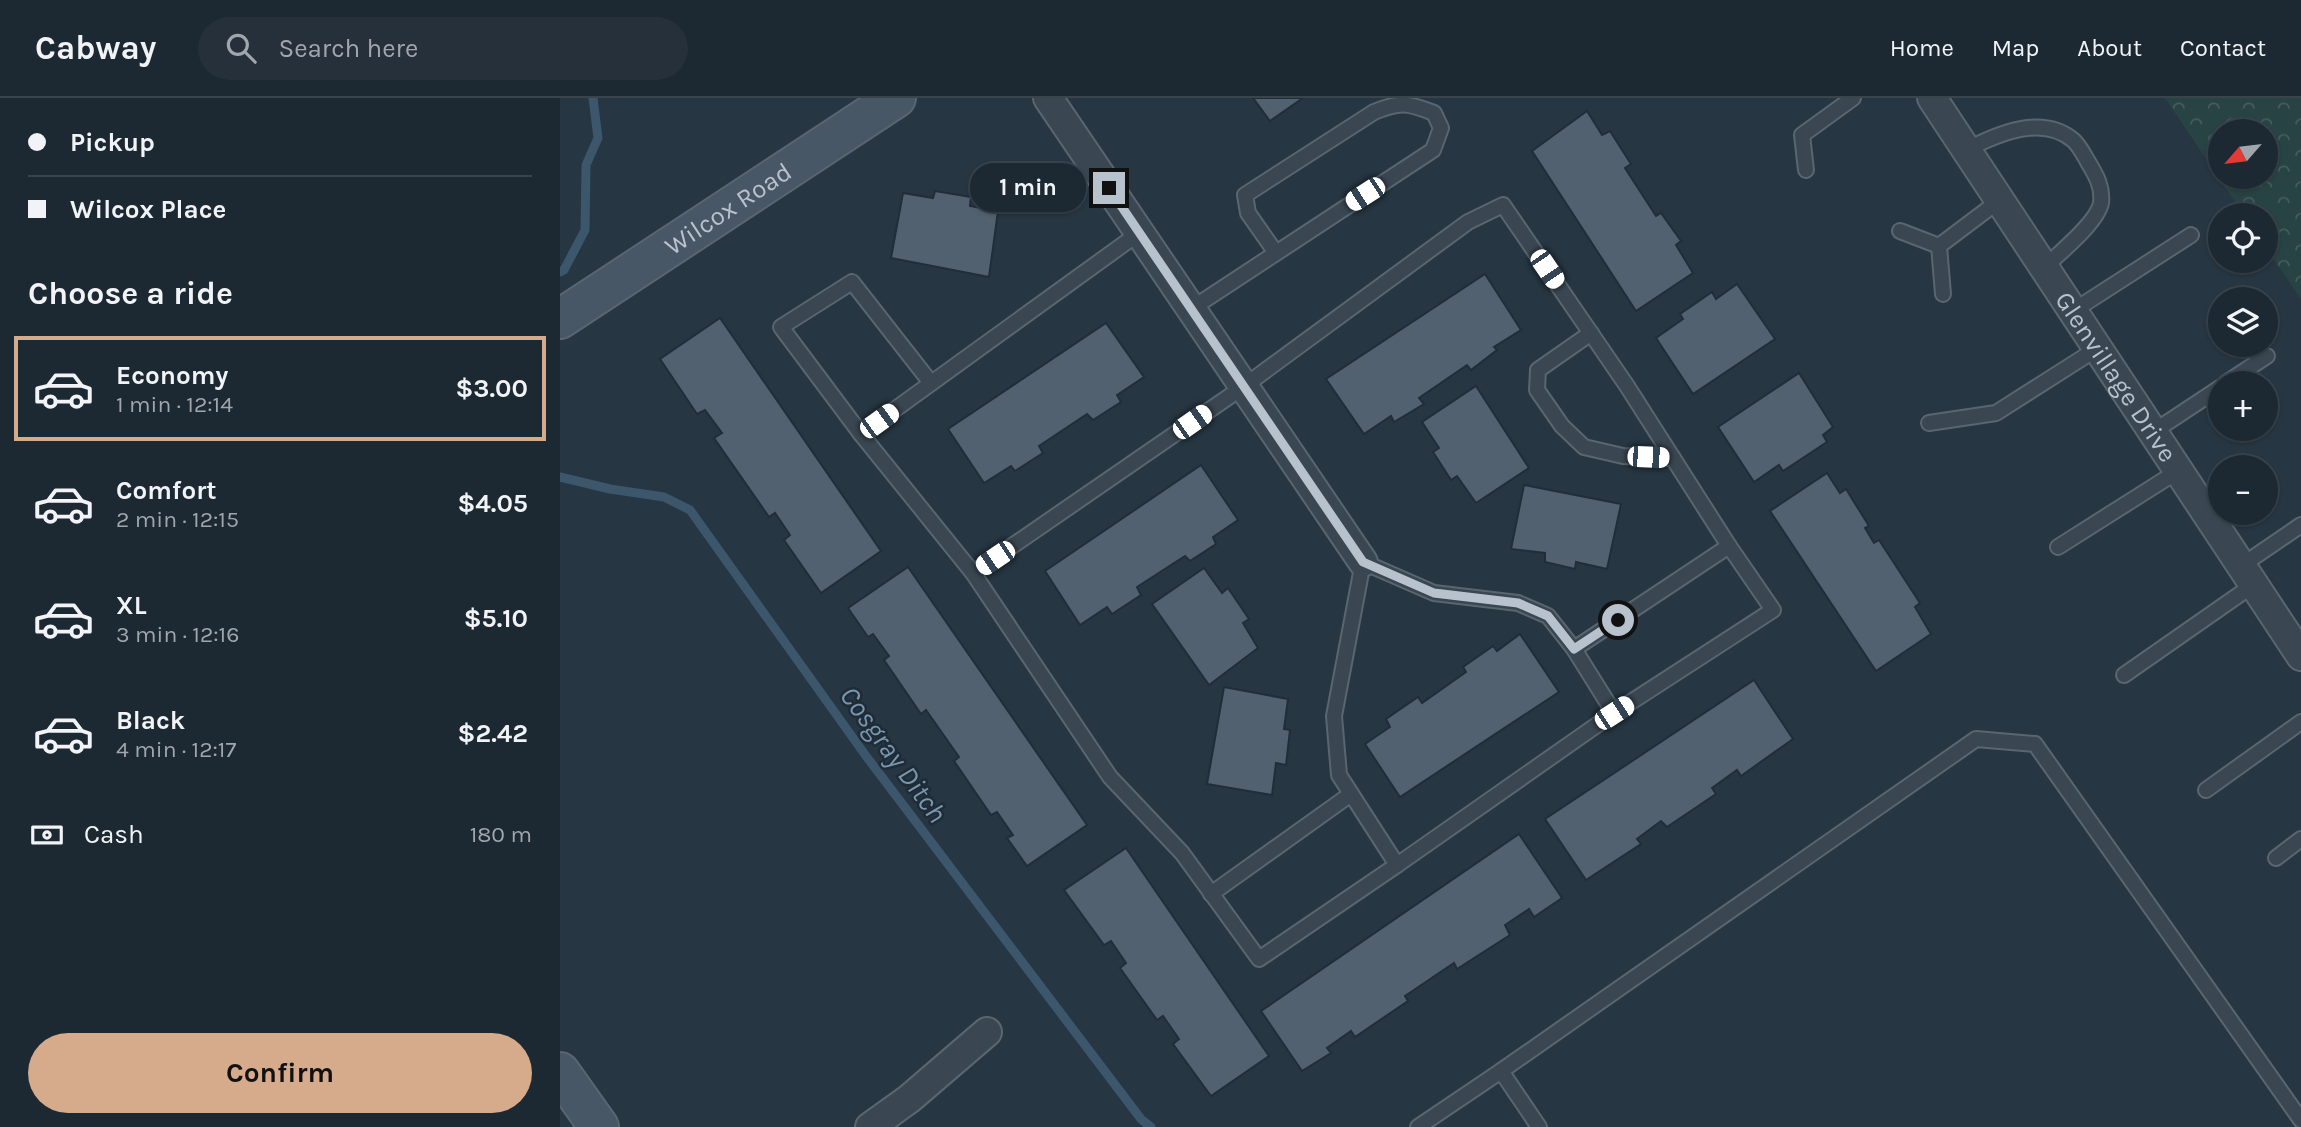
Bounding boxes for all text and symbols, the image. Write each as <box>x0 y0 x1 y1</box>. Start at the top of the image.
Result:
search box <box>198 17 688 80</box>
text: Cabway <box>35 29 156 67</box>
icon: search <box>222 29 260 67</box>
text: Search here <box>278 33 418 64</box>
text: Home <box>1890 34 1954 62</box>
text: Map <box>1992 34 2039 62</box>
text: About <box>2077 34 2142 62</box>
text: Contact <box>2180 34 2266 62</box>
north arrow <box>2208 119 2278 189</box>
map controls <box>2208 119 2278 525</box>
text: Pickup <box>70 127 155 158</box>
street label: Wilcox Road <box>659 156 797 262</box>
callout: 1 min <box>969 164 1084 212</box>
route end <box>1093 172 1125 204</box>
text: 1 min <box>999 174 1057 201</box>
car <box>1342 174 1389 214</box>
text: Wilcox Place <box>70 194 226 225</box>
button: locate <box>2208 203 2278 273</box>
car <box>1527 246 1568 292</box>
text: Choose a ride <box>28 275 233 312</box>
street label: Glenvillage Drive <box>2048 286 2183 468</box>
button: layers <box>2208 287 2278 357</box>
icon: car <box>32 357 95 420</box>
text: Economy <box>116 360 228 391</box>
button: + <box>2208 371 2278 441</box>
text: $3.00 <box>455 373 528 404</box>
text: 1 min · 12:14 <box>116 391 233 418</box>
car <box>856 400 903 442</box>
car <box>1169 401 1216 443</box>
car <box>1627 446 1670 468</box>
button: − <box>2208 455 2278 525</box>
icon: car <box>32 472 95 535</box>
text: Comfort <box>116 475 217 506</box>
text: $4.05 <box>457 488 528 519</box>
text: 2 min · 12:15 <box>116 506 239 533</box>
car <box>972 538 1019 578</box>
icon: car <box>32 587 95 650</box>
text: XL <box>116 590 147 621</box>
text: $5.10 <box>464 603 528 634</box>
route start <box>1602 604 1634 636</box>
text: 3 min · 12:16 <box>116 621 239 648</box>
water label: Cosgray Ditch <box>833 680 954 829</box>
car <box>1591 693 1638 733</box>
icon: car <box>32 702 95 765</box>
text: Black <box>116 705 185 736</box>
text: $2.42 <box>458 718 528 749</box>
text: 4 min · 12:17 <box>116 736 236 763</box>
icon: cash <box>28 816 66 854</box>
text: Cash <box>84 819 144 850</box>
text: 180 m <box>470 821 532 848</box>
button: Confirm <box>28 1033 532 1113</box>

